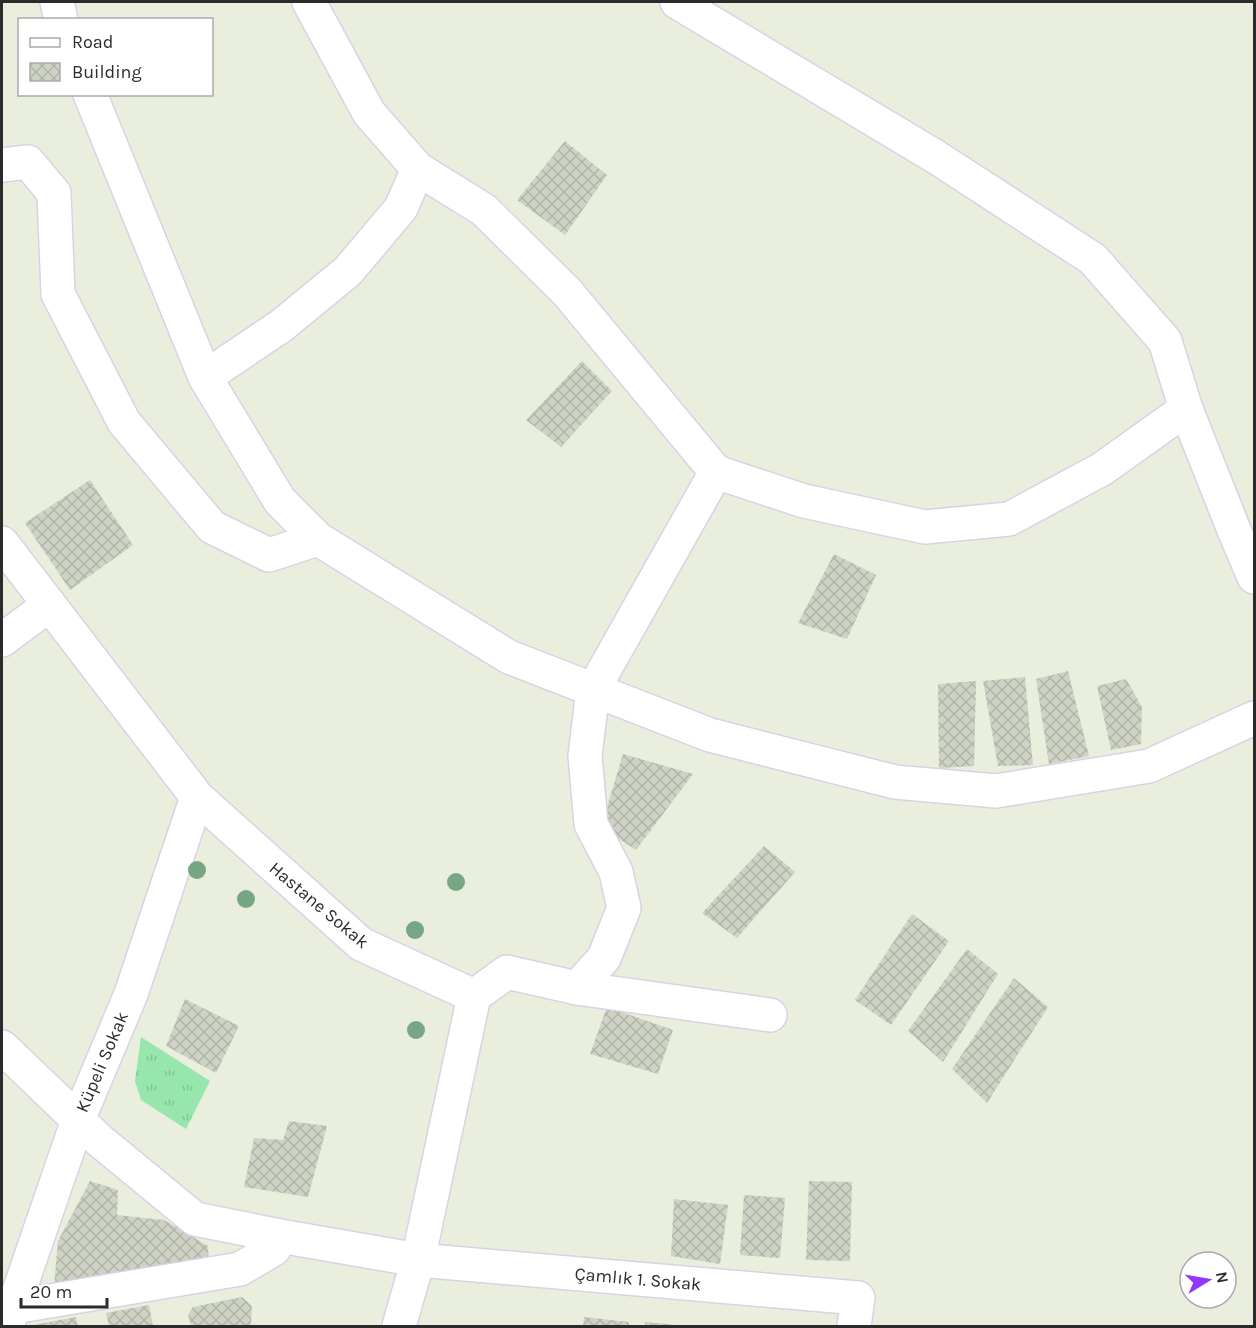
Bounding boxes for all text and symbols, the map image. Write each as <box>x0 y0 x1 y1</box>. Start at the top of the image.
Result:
legend <box>18 18 213 96</box>
text: Road <box>72 31 113 53</box>
text: Building <box>72 61 142 83</box>
street label: Hastane Sokak <box>265 857 373 953</box>
street label: Küpeli Sokak <box>71 1008 133 1116</box>
north arrow <box>1178 1250 1238 1310</box>
street label: Çamlık 1. Sokak <box>574 1263 702 1295</box>
text: N <box>1212 1270 1233 1285</box>
scale bar <box>21 1271 106 1309</box>
text: 20 m <box>30 1281 72 1303</box>

